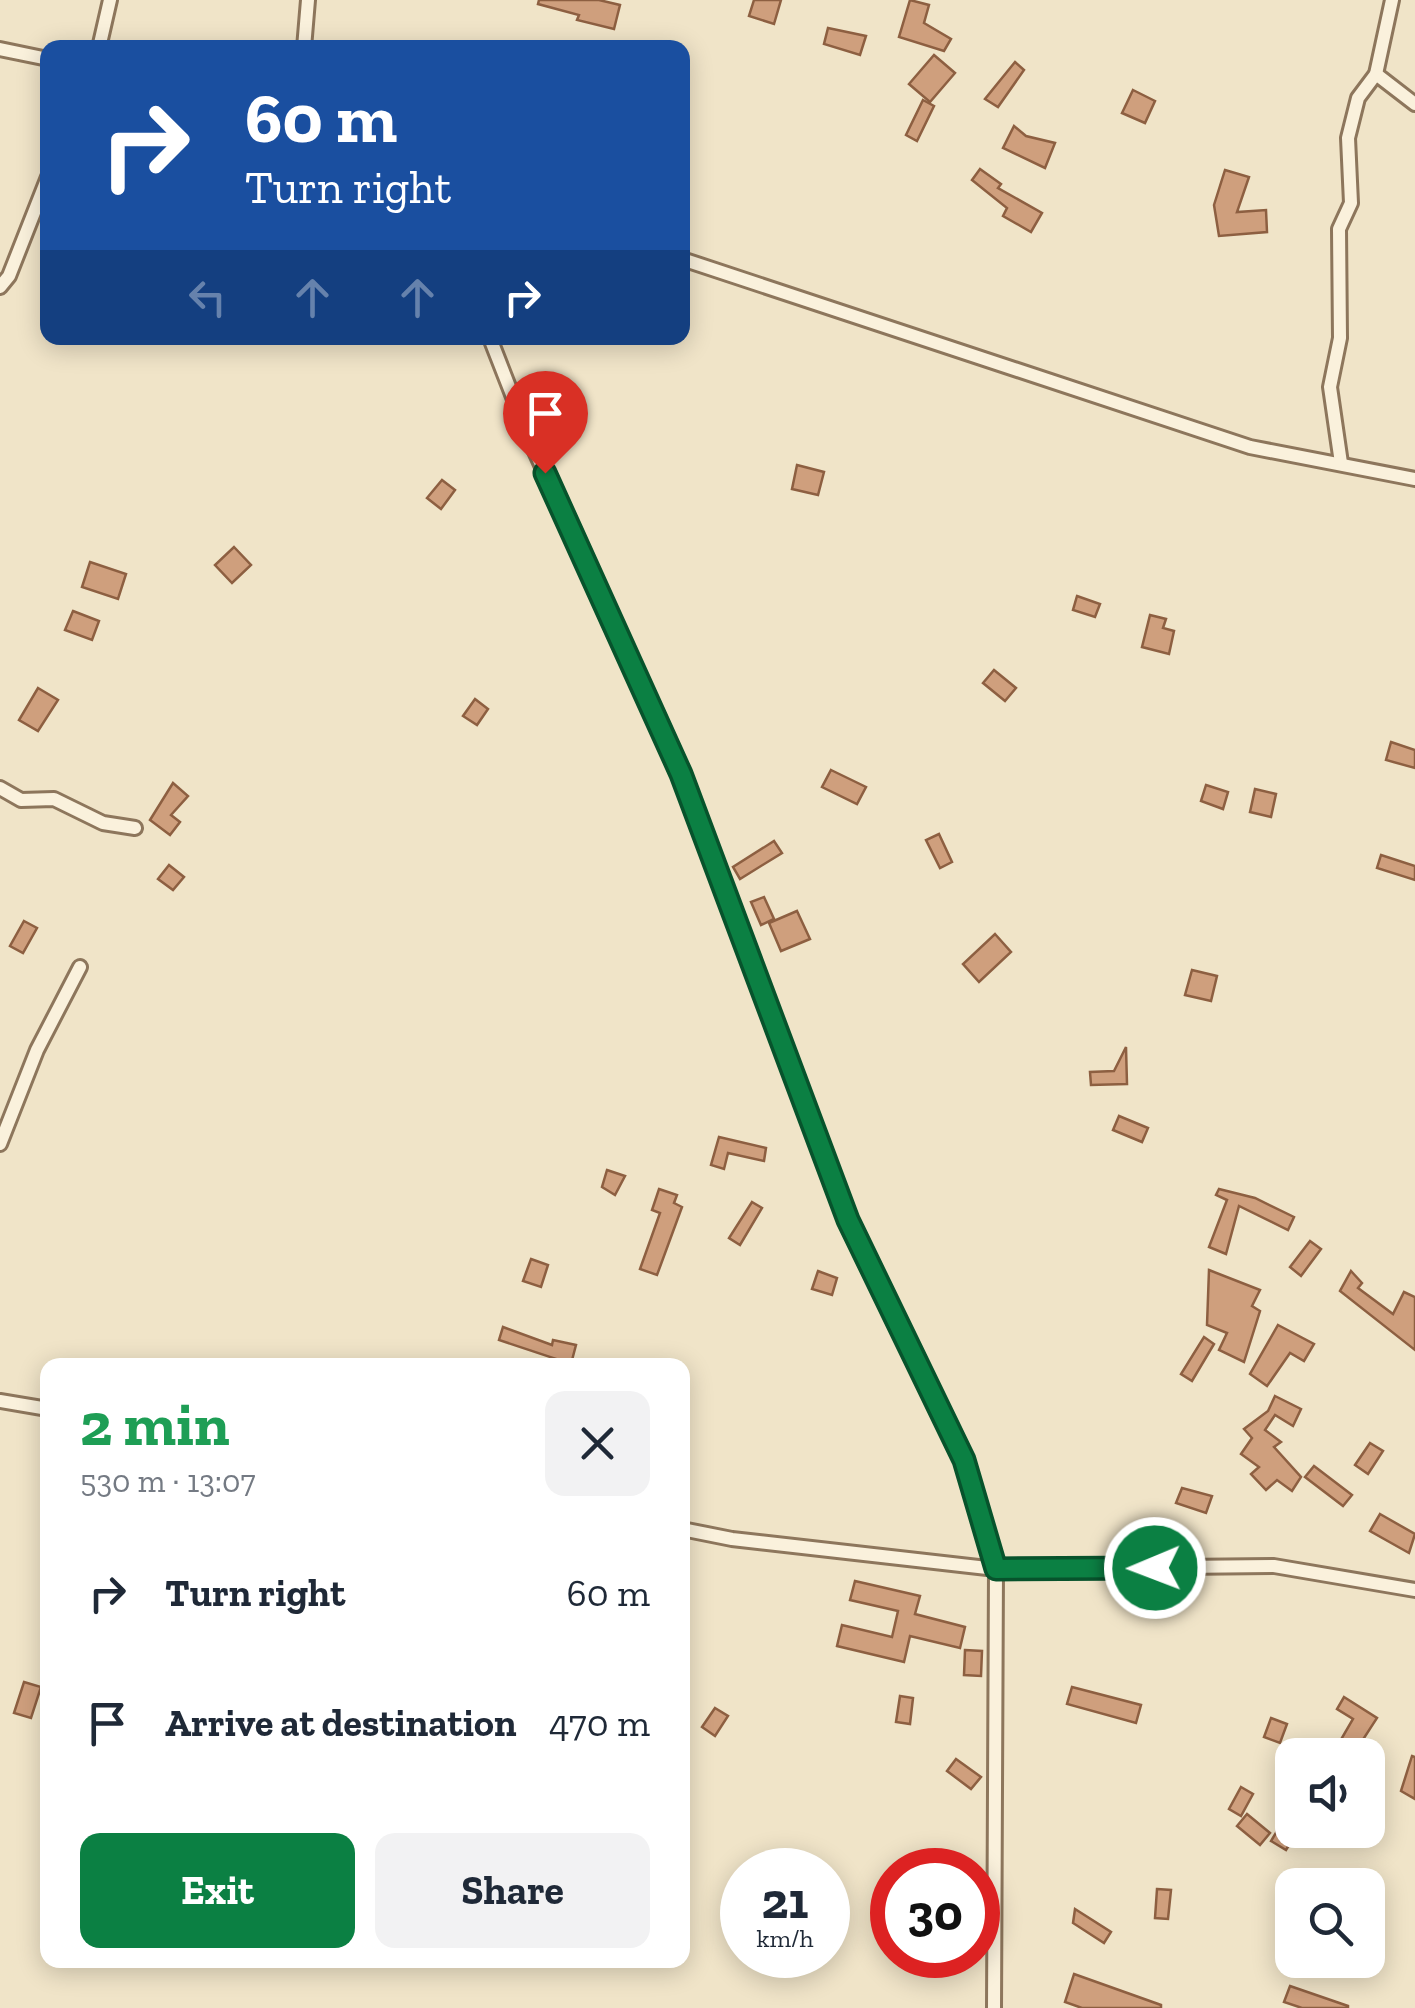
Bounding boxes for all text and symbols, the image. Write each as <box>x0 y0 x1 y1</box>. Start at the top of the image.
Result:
text: 60 m <box>245 76 397 160</box>
icon: right <box>80 80 210 210</box>
text: Turn right <box>245 161 451 215</box>
icon: left <box>180 270 235 325</box>
icon: ahead <box>285 270 340 325</box>
icon: ahead <box>390 270 445 325</box>
icon: right <box>495 270 550 325</box>
pin <box>503 371 588 474</box>
icon: arrive <box>518 386 573 441</box>
text: 2 min <box>80 1388 230 1460</box>
button: close <box>545 1391 650 1496</box>
text: 530 m · 13:07 <box>80 1462 256 1500</box>
position arrow <box>1103 1516 1207 1620</box>
icon: right <box>80 1566 135 1621</box>
text: Turn right <box>165 1570 345 1616</box>
text: 60 m <box>567 1570 650 1616</box>
icon: arrive <box>80 1696 135 1751</box>
text: Arrive at destination <box>165 1700 516 1746</box>
text: 470 m <box>549 1700 650 1746</box>
map controls <box>1275 1738 1385 1978</box>
button: sound <box>1275 1738 1385 1848</box>
button: Exit <box>80 1833 355 1948</box>
button: Share <box>375 1833 650 1948</box>
speed limit sign: 30 <box>870 1848 1000 1978</box>
button: search <box>1275 1868 1385 1978</box>
text: 21 <box>761 1871 809 1931</box>
text: km/h <box>756 1923 814 1953</box>

